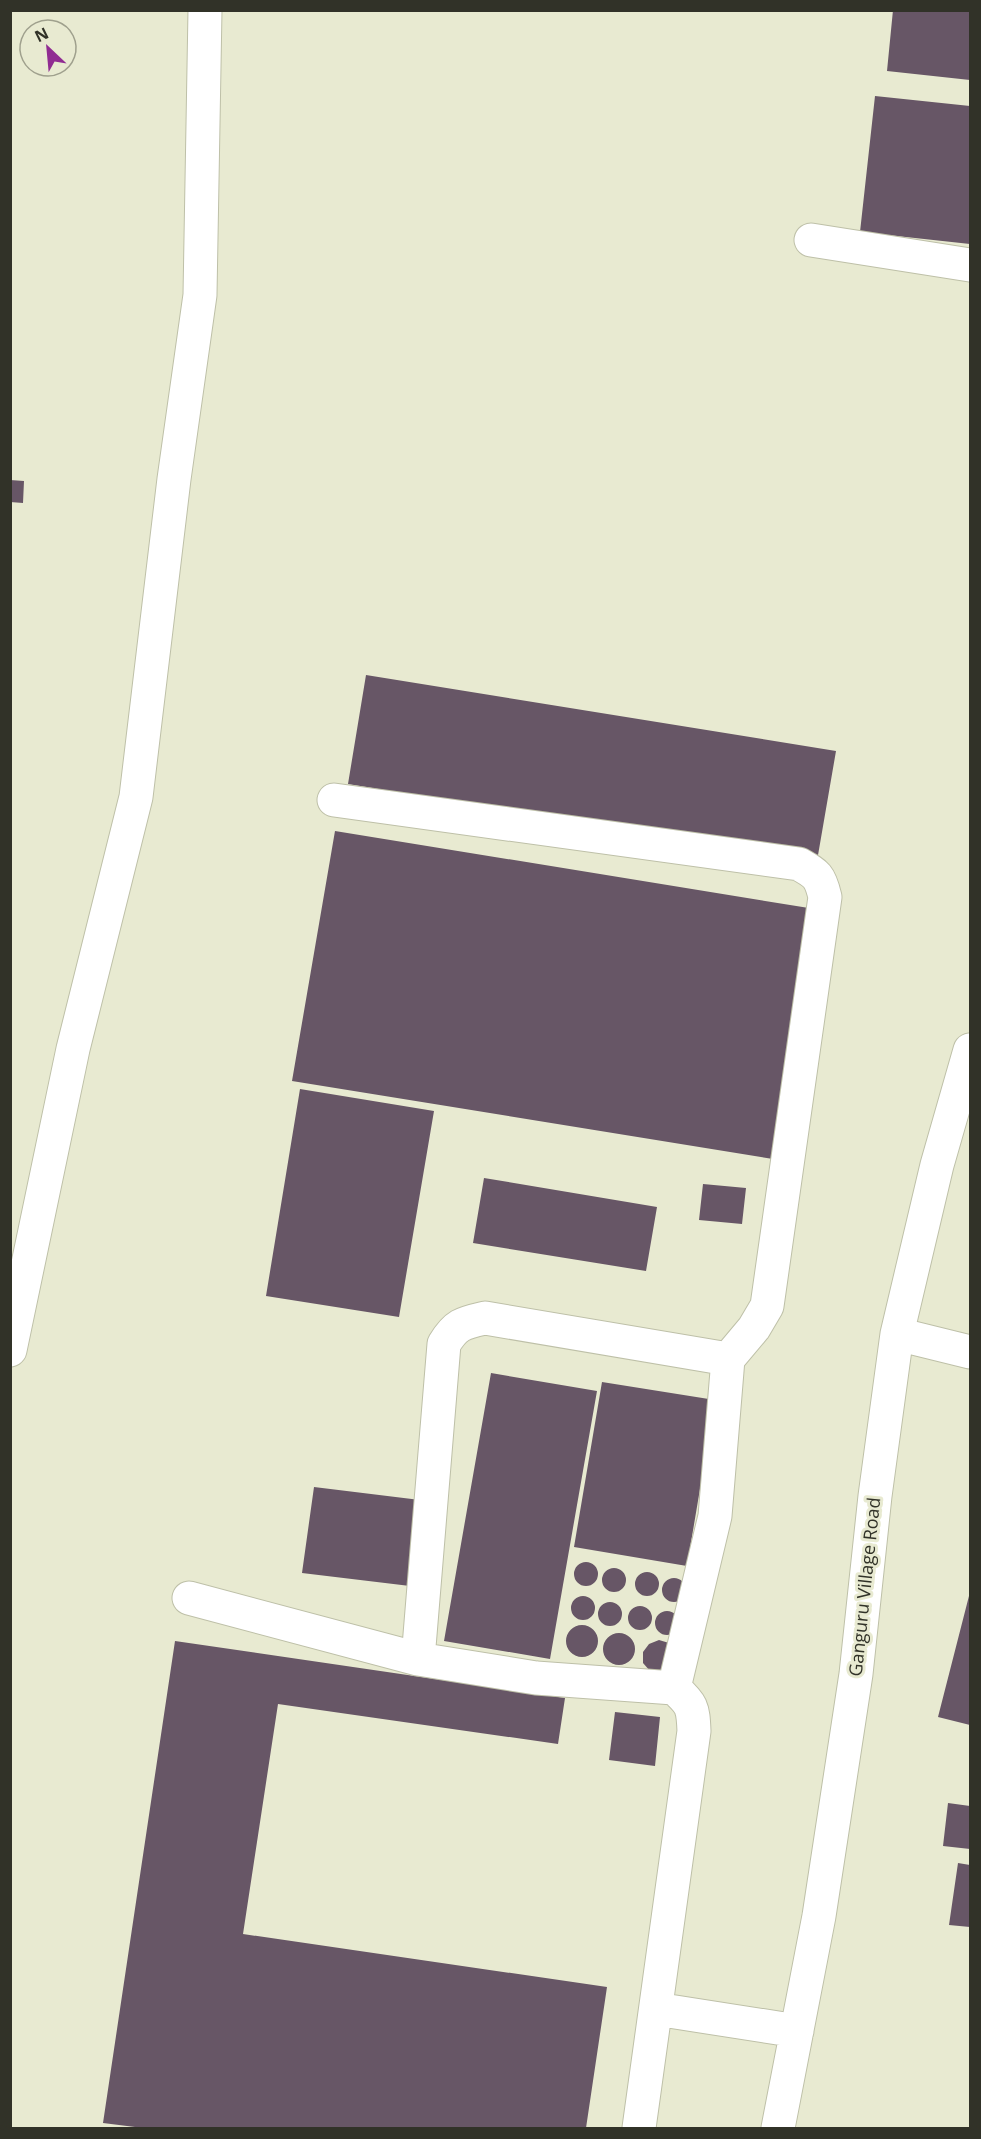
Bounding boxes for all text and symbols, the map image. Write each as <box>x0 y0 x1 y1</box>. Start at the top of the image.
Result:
north arrow <box>18 18 78 78</box>
text: N <box>31 22 52 47</box>
street label: Ganguru Village Road <box>843 1496 885 1678</box>

